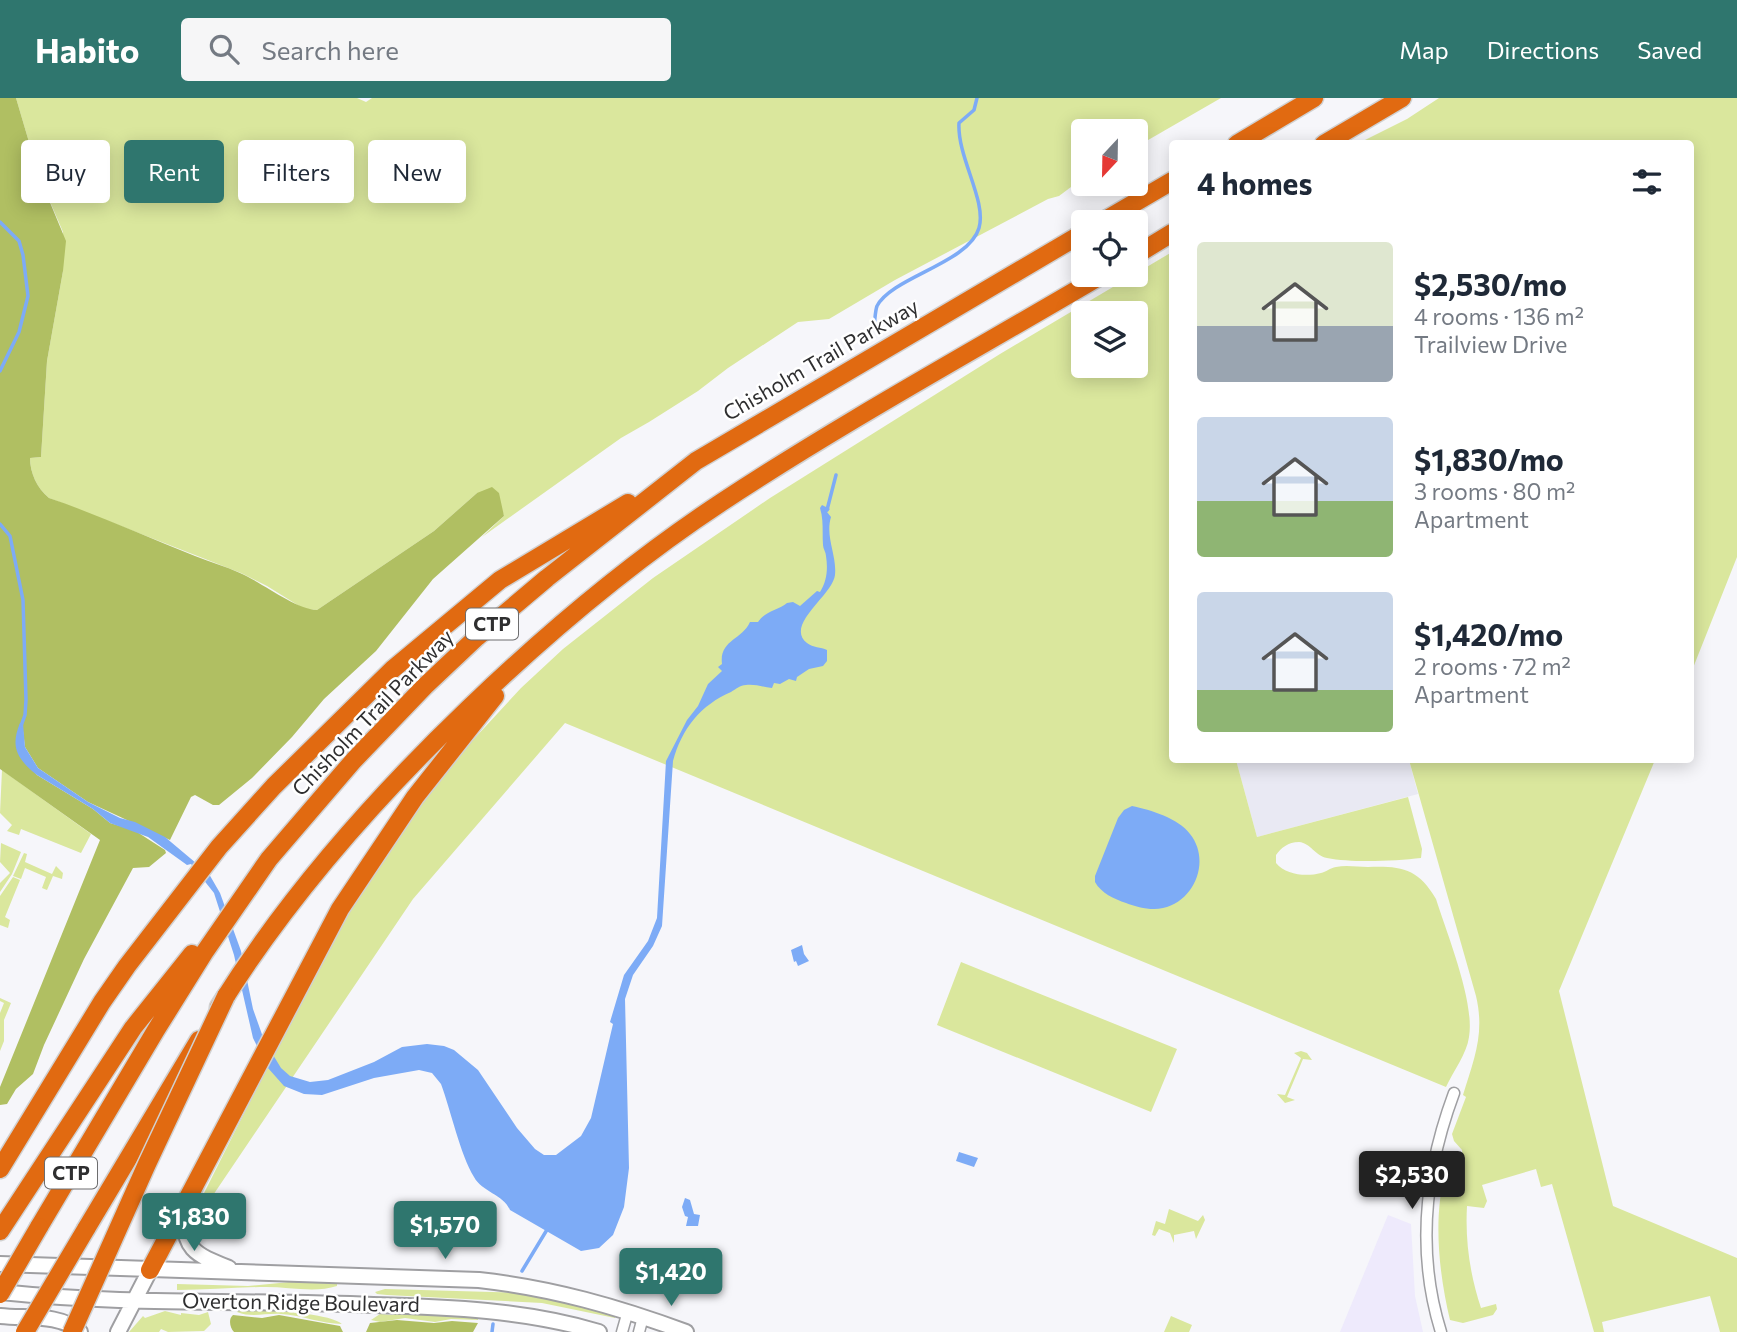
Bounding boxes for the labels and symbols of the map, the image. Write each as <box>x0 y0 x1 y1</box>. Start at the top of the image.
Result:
north arrow <box>1071 119 1148 196</box>
street label: Chisholm Trail Parkway <box>718 292 922 425</box>
road number: CTP <box>466 608 518 639</box>
street label: Chisholm Trail Parkway <box>286 624 458 800</box>
pin: $2,530 <box>1355 1152 1469 1211</box>
road number: CTP <box>45 1158 97 1189</box>
pin: $1,830 <box>137 1194 251 1253</box>
pin: $1,570 <box>388 1202 502 1261</box>
pin: $1,420 <box>614 1248 728 1308</box>
street label: Overton Ridge Boulevard <box>182 1287 420 1316</box>

